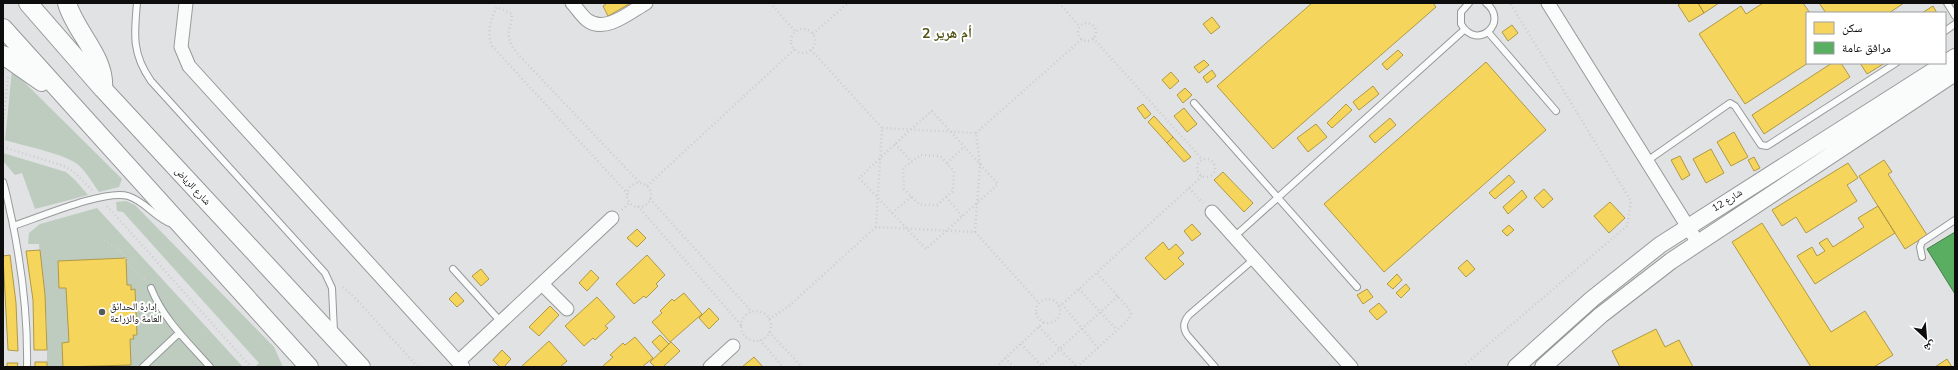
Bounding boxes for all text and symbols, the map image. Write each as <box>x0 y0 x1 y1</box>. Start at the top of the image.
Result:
legend <box>1806 12 1946 64</box>
text: سكن <box>1842 20 1863 35</box>
district label: أم هرير 2 <box>922 24 972 43</box>
text: مرافق عامة <box>1842 40 1891 55</box>
street label: شارع الرياض <box>172 164 214 208</box>
street label: شارع 12 <box>1709 185 1745 214</box>
place label: إدارة الحدائق العامة والزراعة <box>110 300 162 325</box>
marker: إدارة الحدائق العامة والزراعة <box>97 307 107 317</box>
north arrow <box>1906 318 1946 358</box>
text: ش <box>1921 337 1939 356</box>

